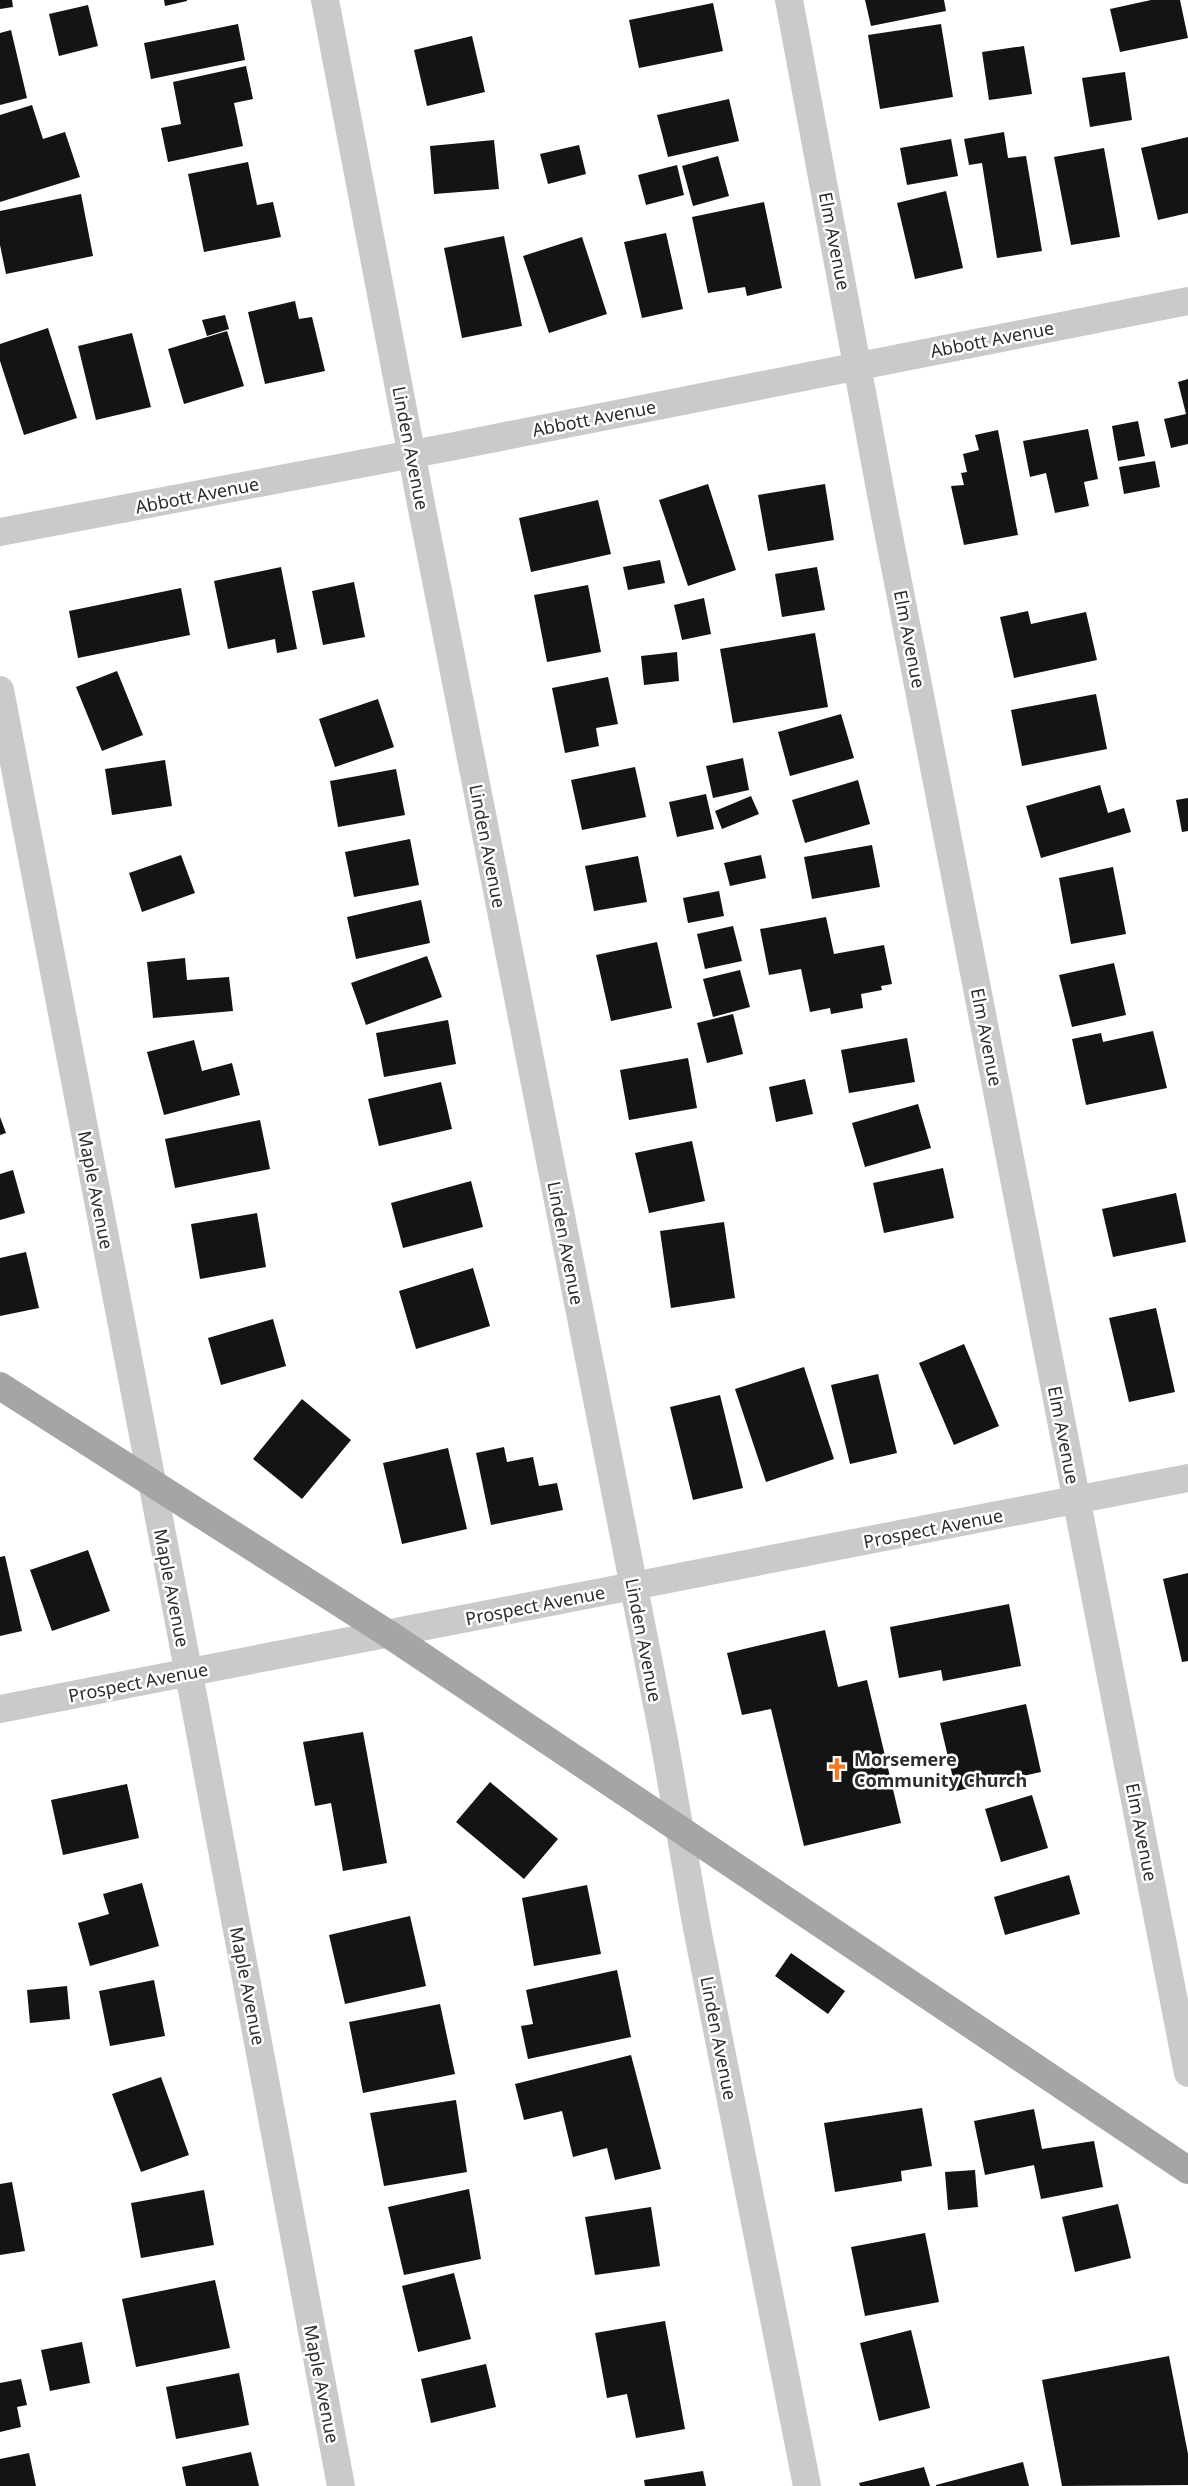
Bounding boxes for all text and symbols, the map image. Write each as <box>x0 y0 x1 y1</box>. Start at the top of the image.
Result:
street label: Elm Avenue <box>814 190 856 292</box>
street label: Abbott Avenue <box>928 315 1056 363</box>
street label: Linden Avenue <box>387 384 435 512</box>
street label: Abbott Avenue <box>530 394 658 442</box>
street label: Abbott Avenue <box>133 471 261 519</box>
street label: Elm Avenue <box>889 588 931 690</box>
street label: Linden Avenue <box>464 782 512 910</box>
street label: Elm Avenue <box>966 986 1008 1088</box>
street label: Maple Avenue <box>73 1129 119 1251</box>
street label: Linden Avenue <box>542 1179 590 1307</box>
street label: Elm Avenue <box>1043 1384 1085 1486</box>
street label: Prospect Avenue <box>861 1503 1005 1553</box>
street label: Maple Avenue <box>149 1527 195 1649</box>
street label: Linden Avenue <box>620 1576 668 1704</box>
street label: Prospect Avenue <box>463 1580 607 1630</box>
street label: Prospect Avenue <box>66 1657 210 1707</box>
place label: Morsemere Community Church <box>854 1747 1027 1792</box>
church icon: Morsemere Community Church <box>824 1756 850 1782</box>
street label: Elm Avenue <box>1121 1781 1163 1883</box>
street label: Maple Avenue <box>225 1925 271 2047</box>
street label: Linden Avenue <box>695 1974 743 2102</box>
street label: Maple Avenue <box>299 2323 345 2445</box>

